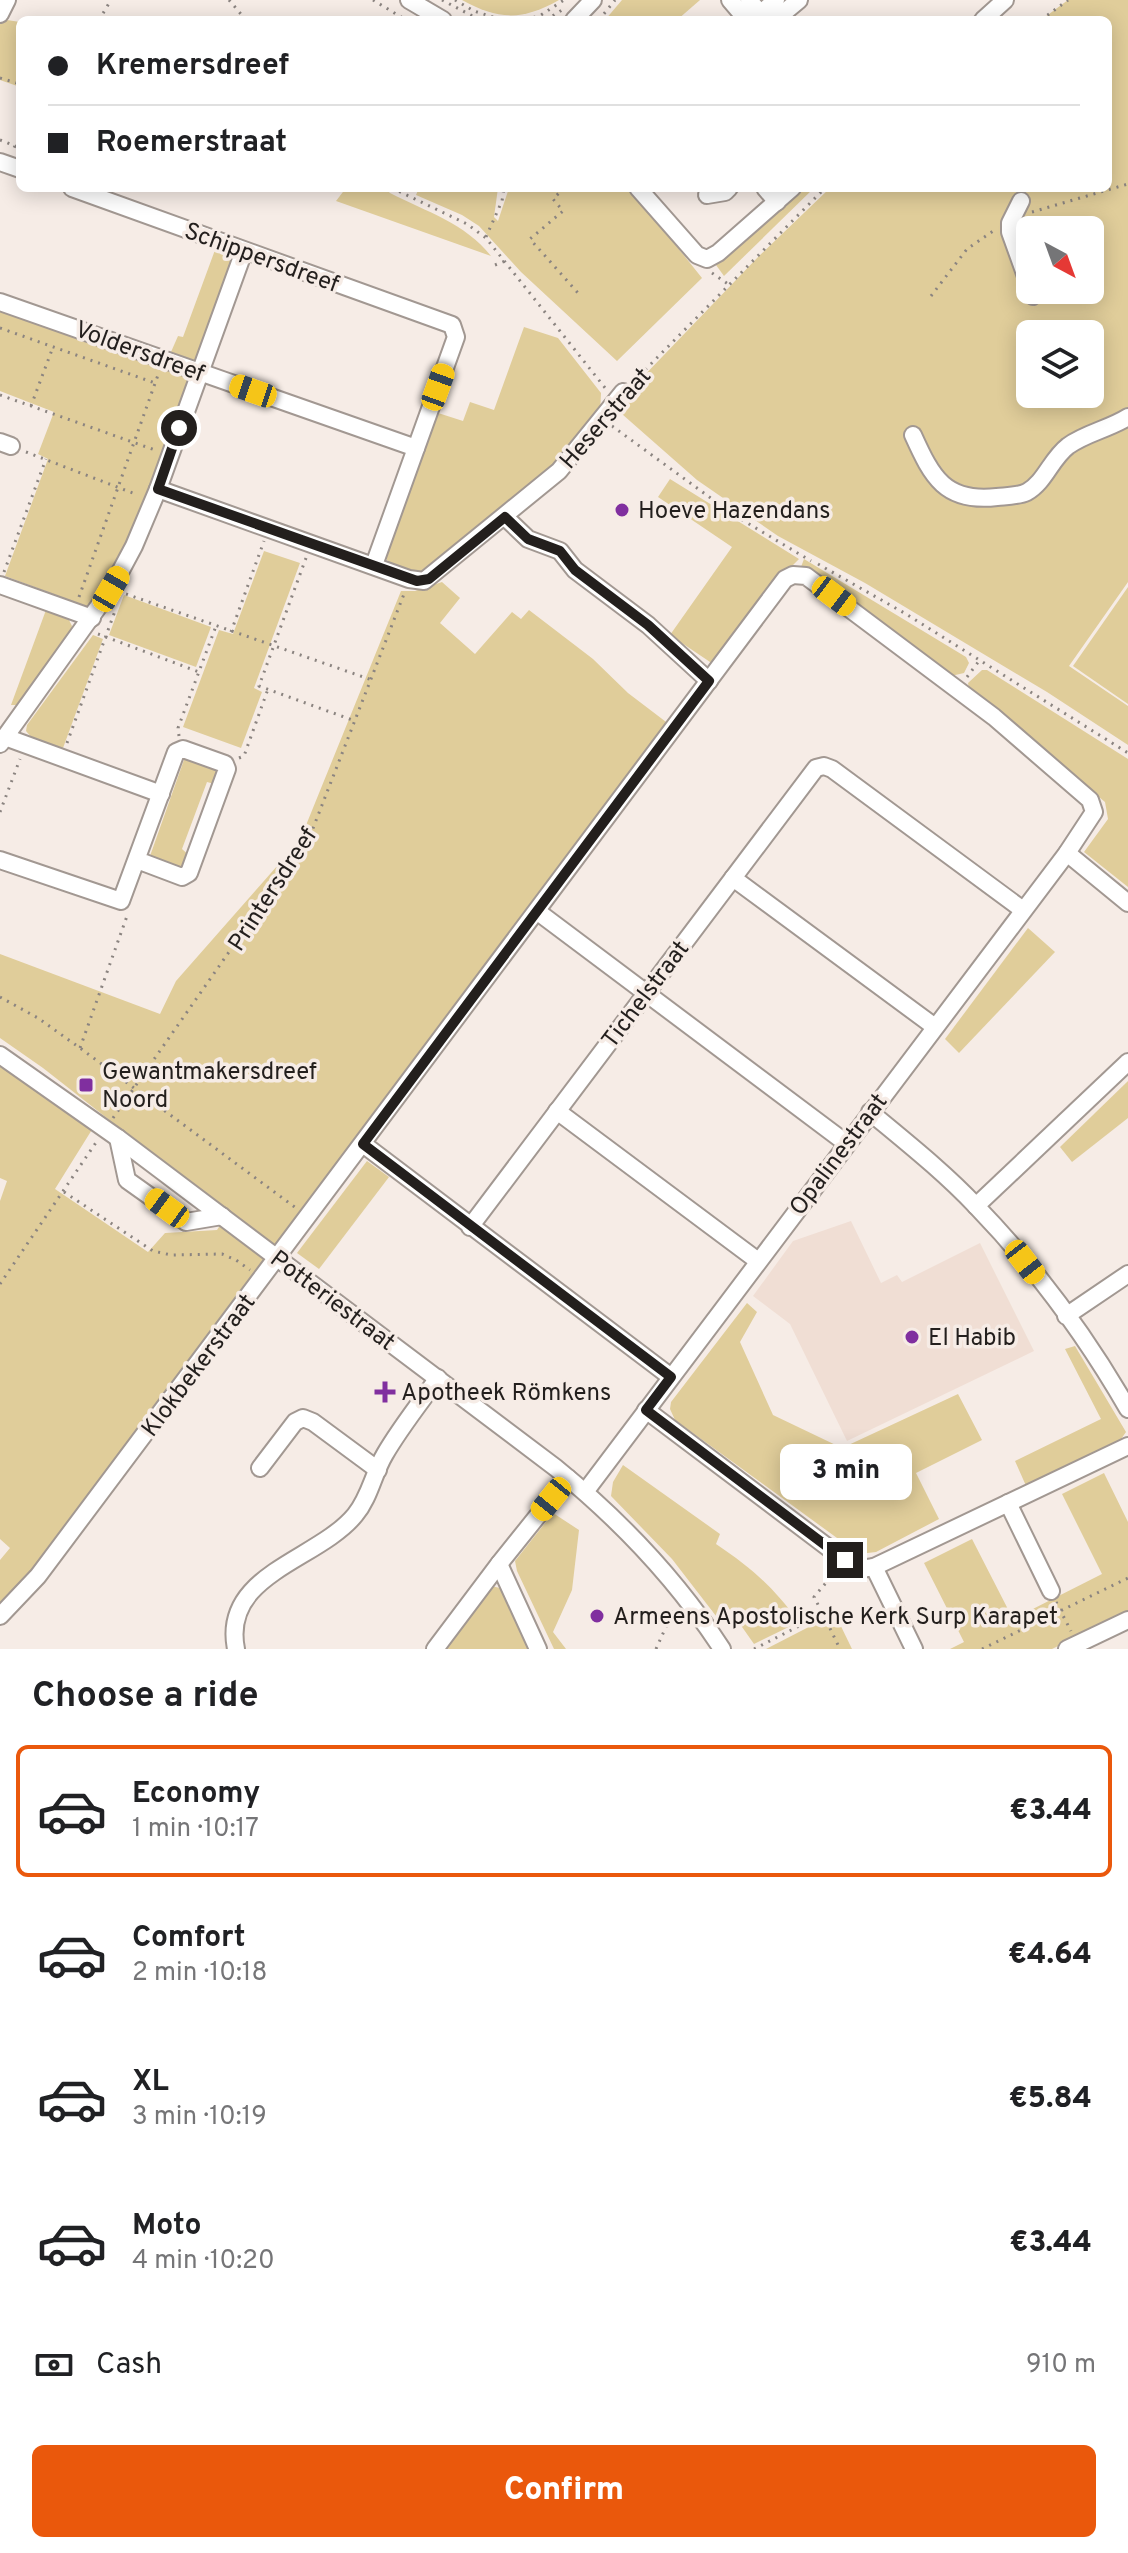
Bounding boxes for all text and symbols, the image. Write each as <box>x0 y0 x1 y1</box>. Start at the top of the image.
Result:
text: Kremersdreef <box>96 48 289 85</box>
text: Roemerstraat <box>96 125 287 162</box>
north arrow <box>1016 216 1104 304</box>
map controls <box>1016 216 1104 408</box>
street label: Schippersdreef <box>180 217 343 301</box>
street label: Voldersdreef <box>70 316 208 390</box>
button: layers <box>1016 320 1104 408</box>
car <box>419 360 457 414</box>
street label: Heserstraat <box>554 362 659 476</box>
car <box>226 372 280 410</box>
route start <box>161 410 197 446</box>
place label: Hoeve Hazendans <box>638 497 831 527</box>
marker: Hoeve Hazendans <box>613 501 631 519</box>
car <box>89 562 133 616</box>
car <box>808 572 860 620</box>
street label: Printersdreef <box>223 823 325 958</box>
street label: Tichelstraat <box>596 935 697 1055</box>
place label: Gewantmakersdreef Noord <box>102 1058 317 1116</box>
marker: Gewantmakersdreef Noord <box>77 1076 95 1094</box>
street label: Opalinestraat <box>784 1088 895 1222</box>
car <box>141 1184 193 1232</box>
car <box>1001 1236 1049 1288</box>
street label: Potteriestraat <box>263 1245 400 1358</box>
street label: Klokbekerstraat <box>136 1289 263 1444</box>
place label: El Habib <box>928 1324 1016 1354</box>
marker: El Habib <box>903 1328 921 1346</box>
place label: Apotheek Römkens <box>401 1379 611 1409</box>
marker: Apotheek Römkens <box>376 1383 394 1401</box>
callout: 3 min <box>779 1444 911 1500</box>
text: 3 min <box>812 1455 880 1488</box>
car <box>527 1473 575 1525</box>
route end <box>827 1542 863 1578</box>
place label: Armeens Apostolische Kerk Surp Karapet <box>613 1603 1058 1633</box>
marker: Armeens Apostolische Kerk Surp Karapet <box>588 1607 606 1625</box>
text: Choose a ride <box>32 1674 258 1720</box>
icon: car <box>36 1775 108 1847</box>
text: Economy <box>132 1776 260 1813</box>
text: €3.44 <box>1009 1793 1092 1830</box>
text: 1 min · 10:17 <box>132 1813 259 1846</box>
icon: car <box>36 1919 108 1991</box>
text: Comfort <box>132 1920 245 1957</box>
text: €4.64 <box>1008 1937 1092 1974</box>
text: 2 min · 10:18 <box>132 1957 267 1990</box>
icon: car <box>36 2063 108 2135</box>
text: XL <box>132 2064 169 2101</box>
text: €5.84 <box>1009 2081 1092 2118</box>
text: 3 min · 10:19 <box>132 2101 267 2134</box>
icon: car <box>36 2207 108 2279</box>
text: Moto <box>132 2208 202 2245</box>
text: €3.44 <box>1009 2225 1092 2262</box>
text: 4 min · 10:20 <box>132 2245 275 2278</box>
icon: cash <box>32 2343 76 2387</box>
text: Cash <box>96 2347 162 2384</box>
text: 910 m <box>1026 2349 1096 2382</box>
button: Confirm <box>32 2445 1096 2537</box>

